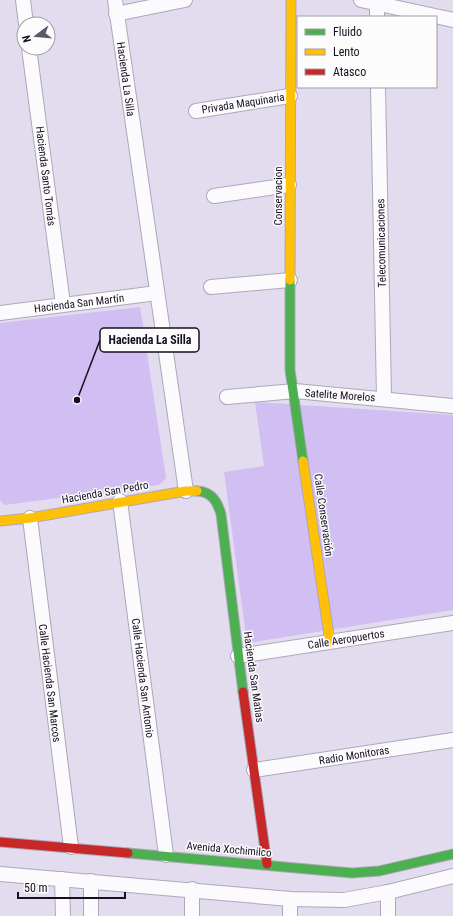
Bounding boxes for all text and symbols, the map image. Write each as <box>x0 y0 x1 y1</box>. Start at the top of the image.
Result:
north arrow <box>16 16 56 56</box>
legend <box>297 16 437 88</box>
text: Fluido <box>333 25 362 39</box>
text: N <box>20 33 34 44</box>
street label: Hacienda La Silla <box>114 41 137 117</box>
text: Lento <box>333 45 360 59</box>
text: Atasco <box>333 65 366 79</box>
street label: Privada Maquinaria <box>201 91 285 116</box>
street label: Hacienda Santo Tomás <box>33 126 58 226</box>
street label: Conservacion <box>272 166 285 226</box>
street label: Telecomunicaciones <box>374 198 389 288</box>
street label: Hacienda San Martín <box>33 292 125 315</box>
callout: Hacienda La Silla <box>100 328 199 352</box>
text: Hacienda La Silla <box>109 333 192 347</box>
street label: Satelite Morelos <box>304 387 376 404</box>
street label: Calle Conservación <box>311 473 336 557</box>
street label: Hacienda San Pedro <box>61 478 150 507</box>
street label: Calle Hacienda San Antonio <box>129 618 156 739</box>
street label: Calle Hacienda San Marcos <box>36 623 63 743</box>
street label: Calle Aeropuertos <box>307 627 385 652</box>
street label: Hacienda San Matias <box>241 631 266 723</box>
street label: Radio Monitoras <box>318 744 390 767</box>
street label: Avenida Xochimilco <box>186 839 272 860</box>
scale bar <box>18 874 125 900</box>
text: 50 m <box>24 881 48 895</box>

